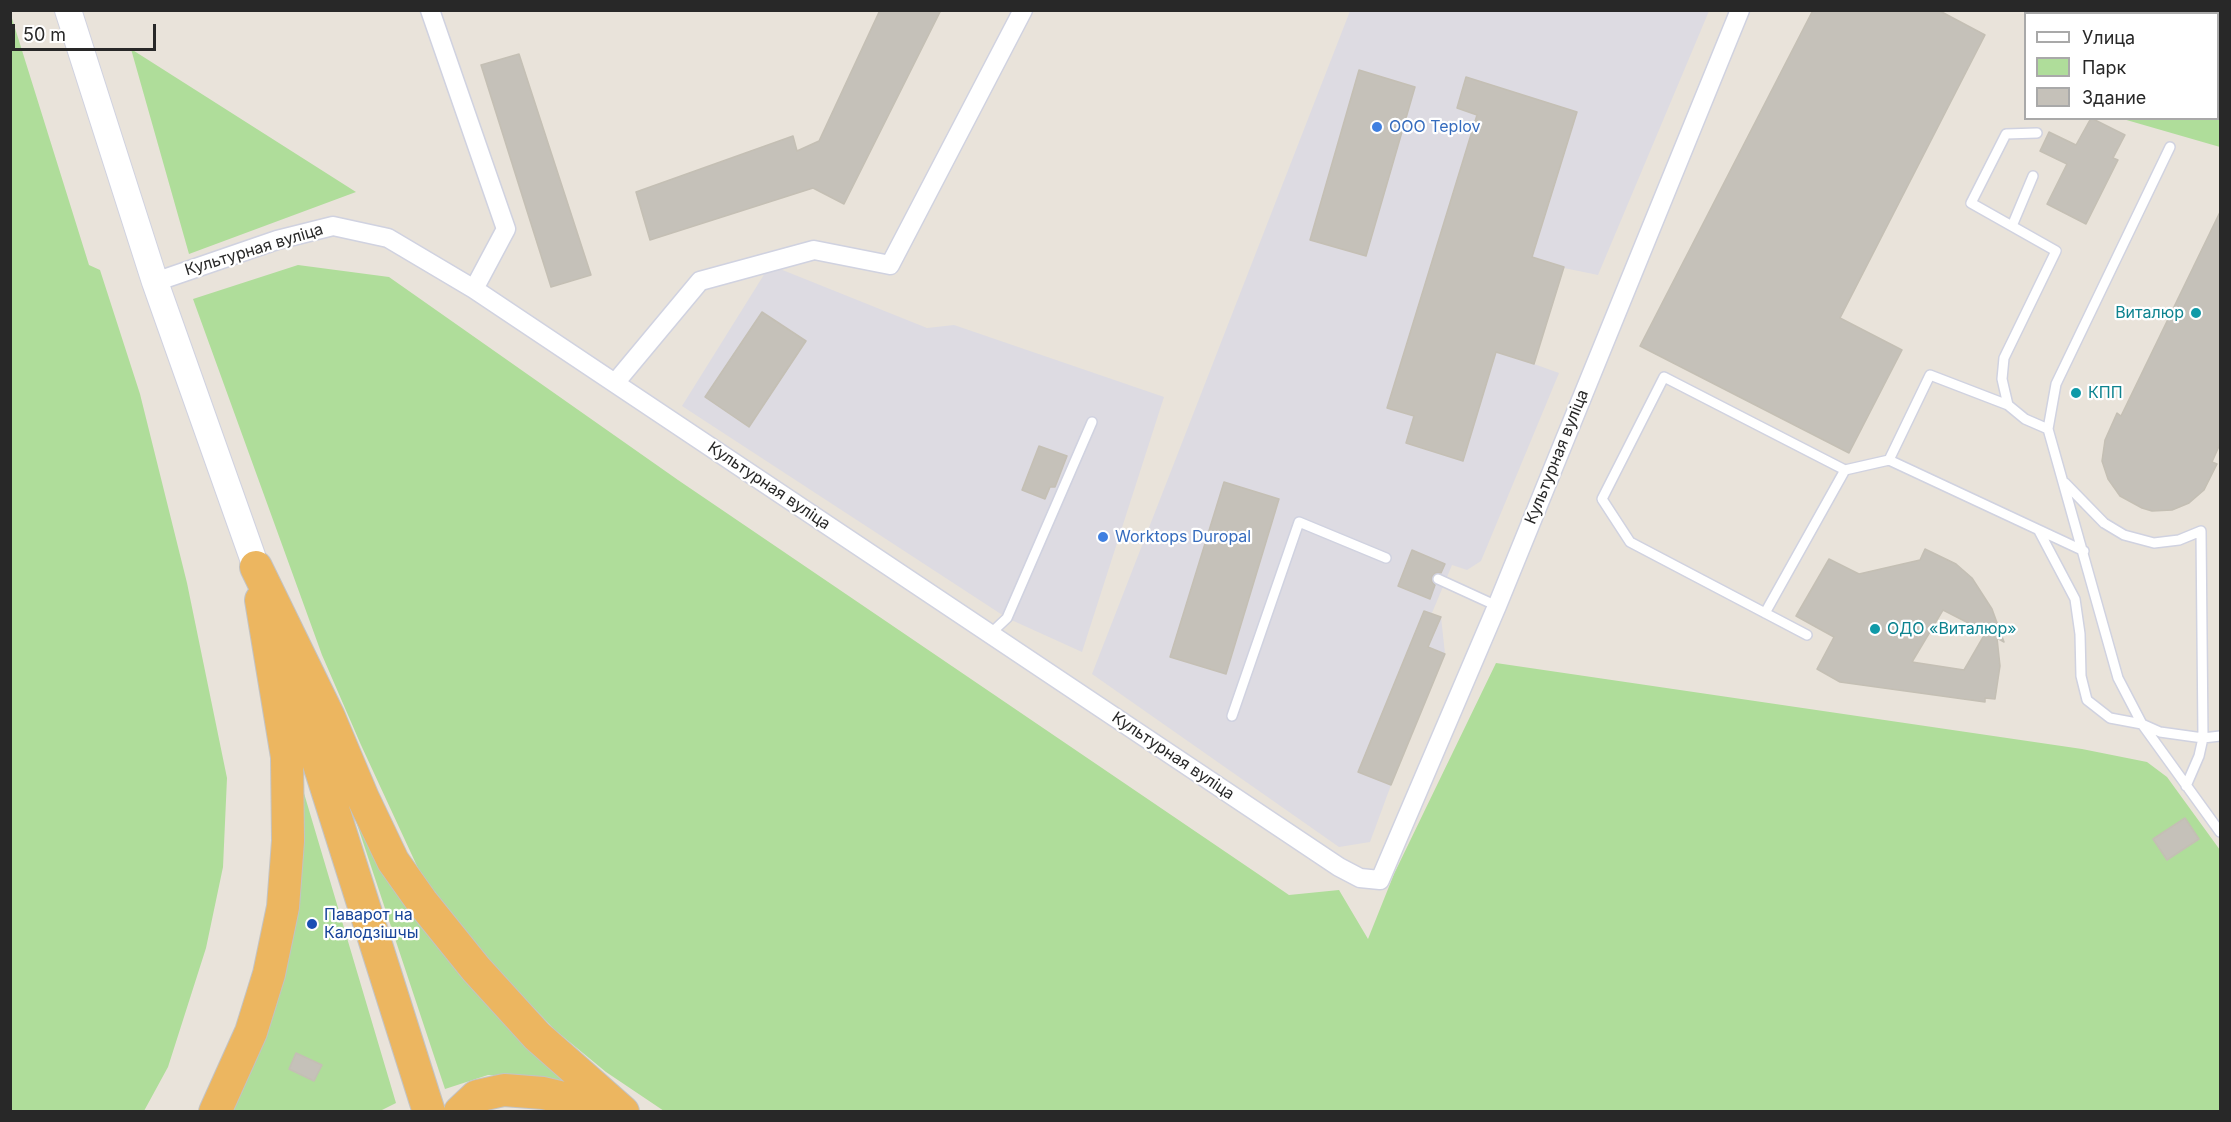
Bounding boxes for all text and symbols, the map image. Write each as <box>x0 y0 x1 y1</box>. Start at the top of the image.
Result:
scale bar <box>15 12 159 50</box>
legend <box>2024 12 2219 120</box>
text: 50 m <box>23 24 66 45</box>
text: Улица <box>2082 27 2135 48</box>
text: Парк <box>2082 57 2126 78</box>
text: Здание <box>2082 87 2146 108</box>
place label: OOO Teplov <box>1389 117 1481 137</box>
marker: OOO Teplov <box>1370 120 1384 134</box>
street label: Культурная вуліца <box>183 220 325 280</box>
place label: Виталюр <box>2115 303 2184 323</box>
marker: Виталюр <box>2189 306 2203 320</box>
place label: КПП <box>2088 383 2123 403</box>
marker: КПП <box>2069 386 2083 400</box>
street label: Культурная вуліца <box>1521 387 1593 527</box>
street label: Культурная вуліца <box>704 438 834 534</box>
place label: Worktops Duropal <box>1115 527 1251 547</box>
marker: Worktops Duropal <box>1096 530 1110 544</box>
place label: ОДО «Виталюр» <box>1887 619 2017 639</box>
marker: ОДО «Виталюр» <box>1868 622 1882 636</box>
street label: Культурная вуліца <box>1108 708 1238 804</box>
place label: Паварот на Калодзішчы <box>324 905 419 943</box>
marker: Паварот на Калодзішчы <box>305 917 319 931</box>

